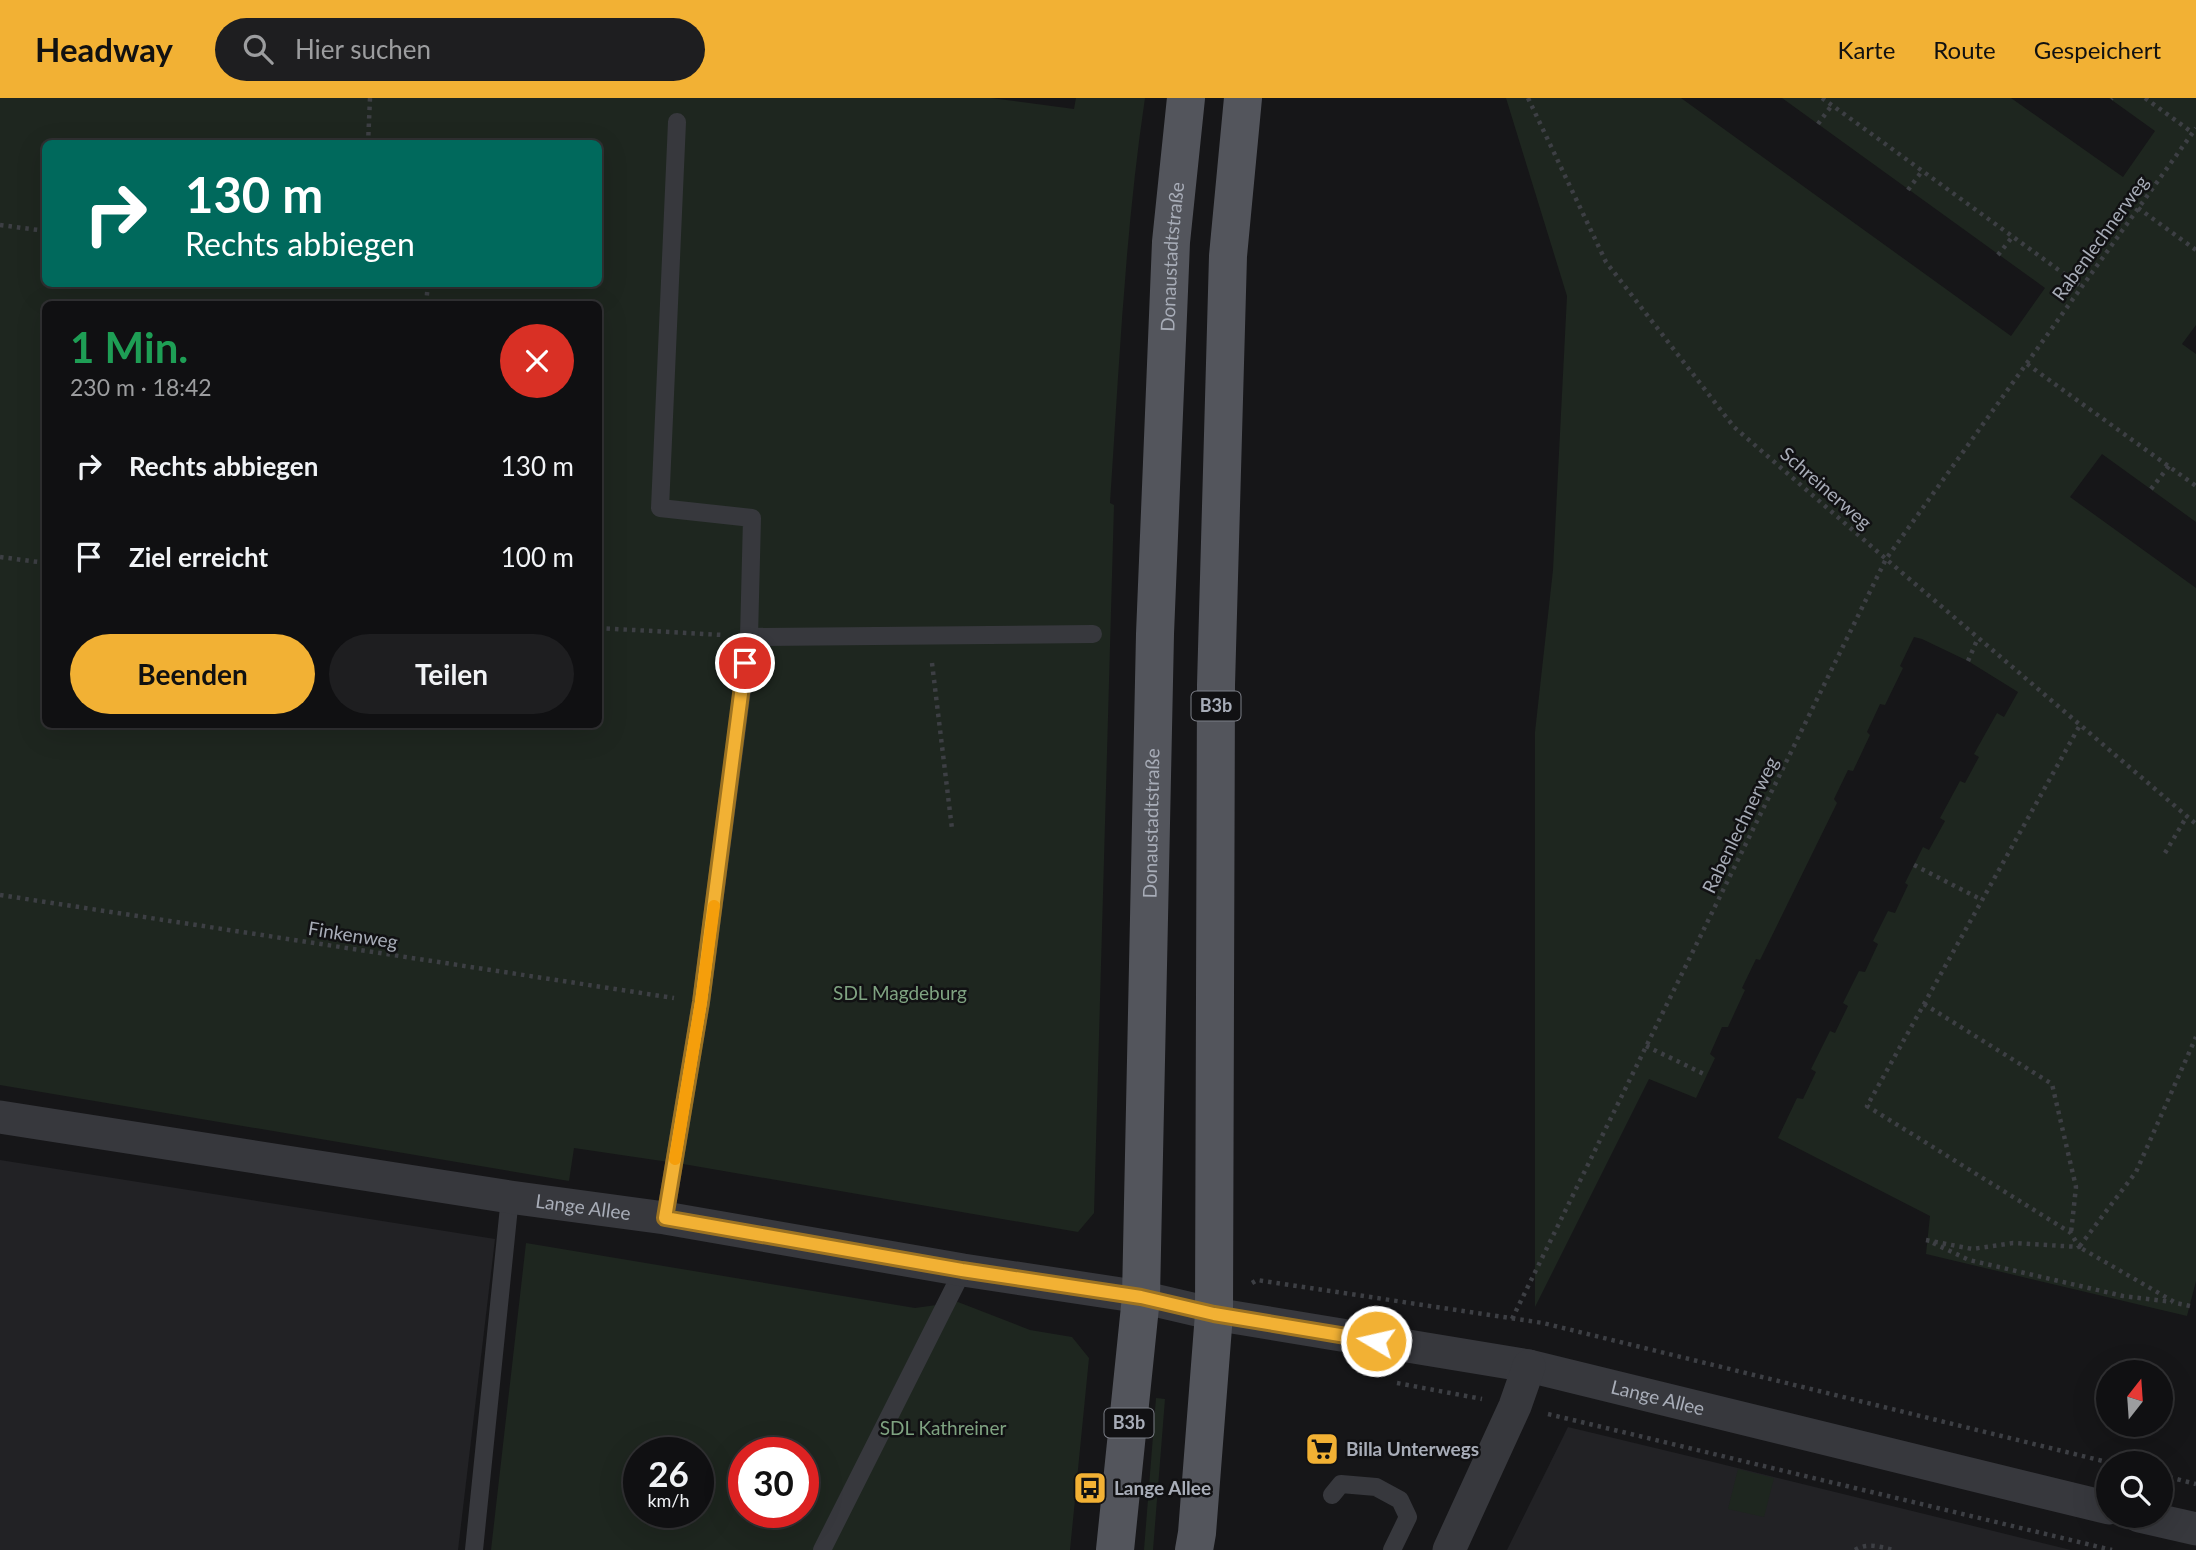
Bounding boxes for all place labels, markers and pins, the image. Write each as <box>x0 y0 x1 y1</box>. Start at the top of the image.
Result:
pin <box>715 633 775 693</box>
supermarket icon: Billa Unterwegs <box>1303 1430 1341 1468</box>
place label: Billa Unterwegs <box>1346 1437 1479 1460</box>
bus stop icon: Lange Allee <box>1071 1469 1109 1507</box>
place label: Lange Allee <box>1114 1476 1211 1499</box>

